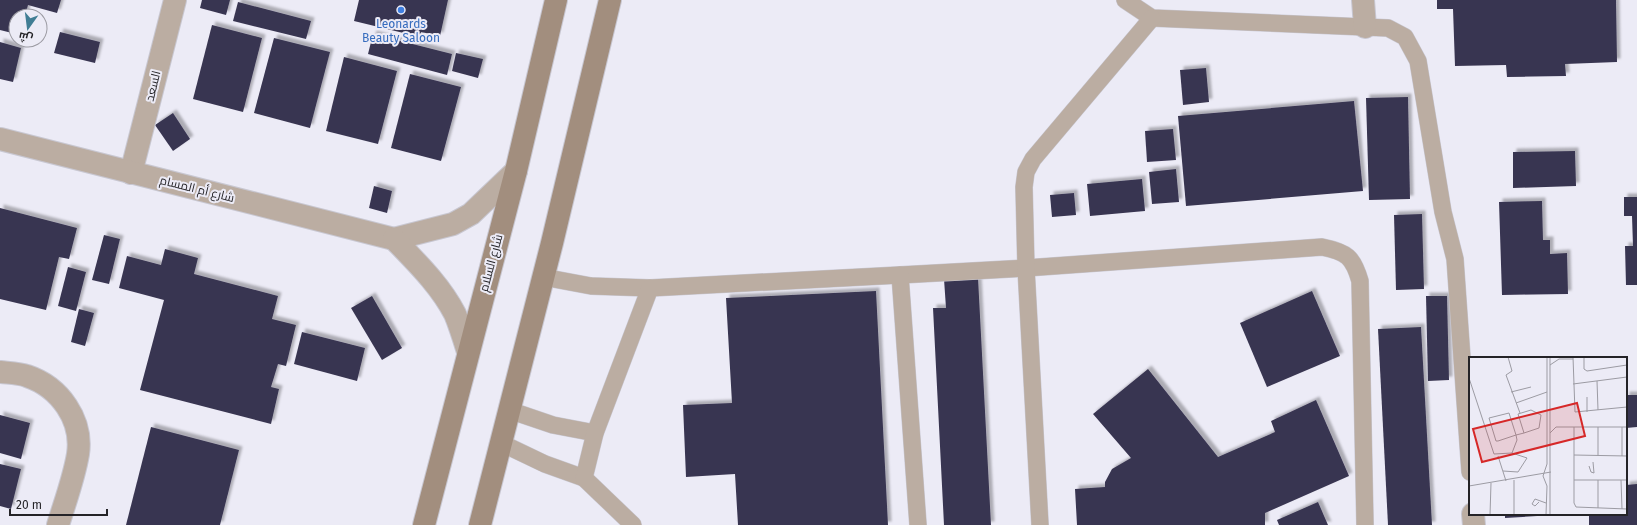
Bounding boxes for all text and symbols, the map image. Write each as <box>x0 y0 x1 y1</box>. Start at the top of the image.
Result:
marker: Leonards Beauty Saloon <box>396 5 406 15</box>
north arrow <box>8 8 48 48</box>
place label: Leonards Beauty Saloon <box>362 17 440 45</box>
text: ش <box>17 29 34 45</box>
street label: السعد <box>142 69 164 103</box>
street label: شارع أم المسام <box>158 172 236 206</box>
street label: شارع السلام <box>477 233 506 293</box>
inset map <box>1469 357 1627 515</box>
scale bar <box>10 491 107 517</box>
text: 20 m <box>16 498 42 512</box>

